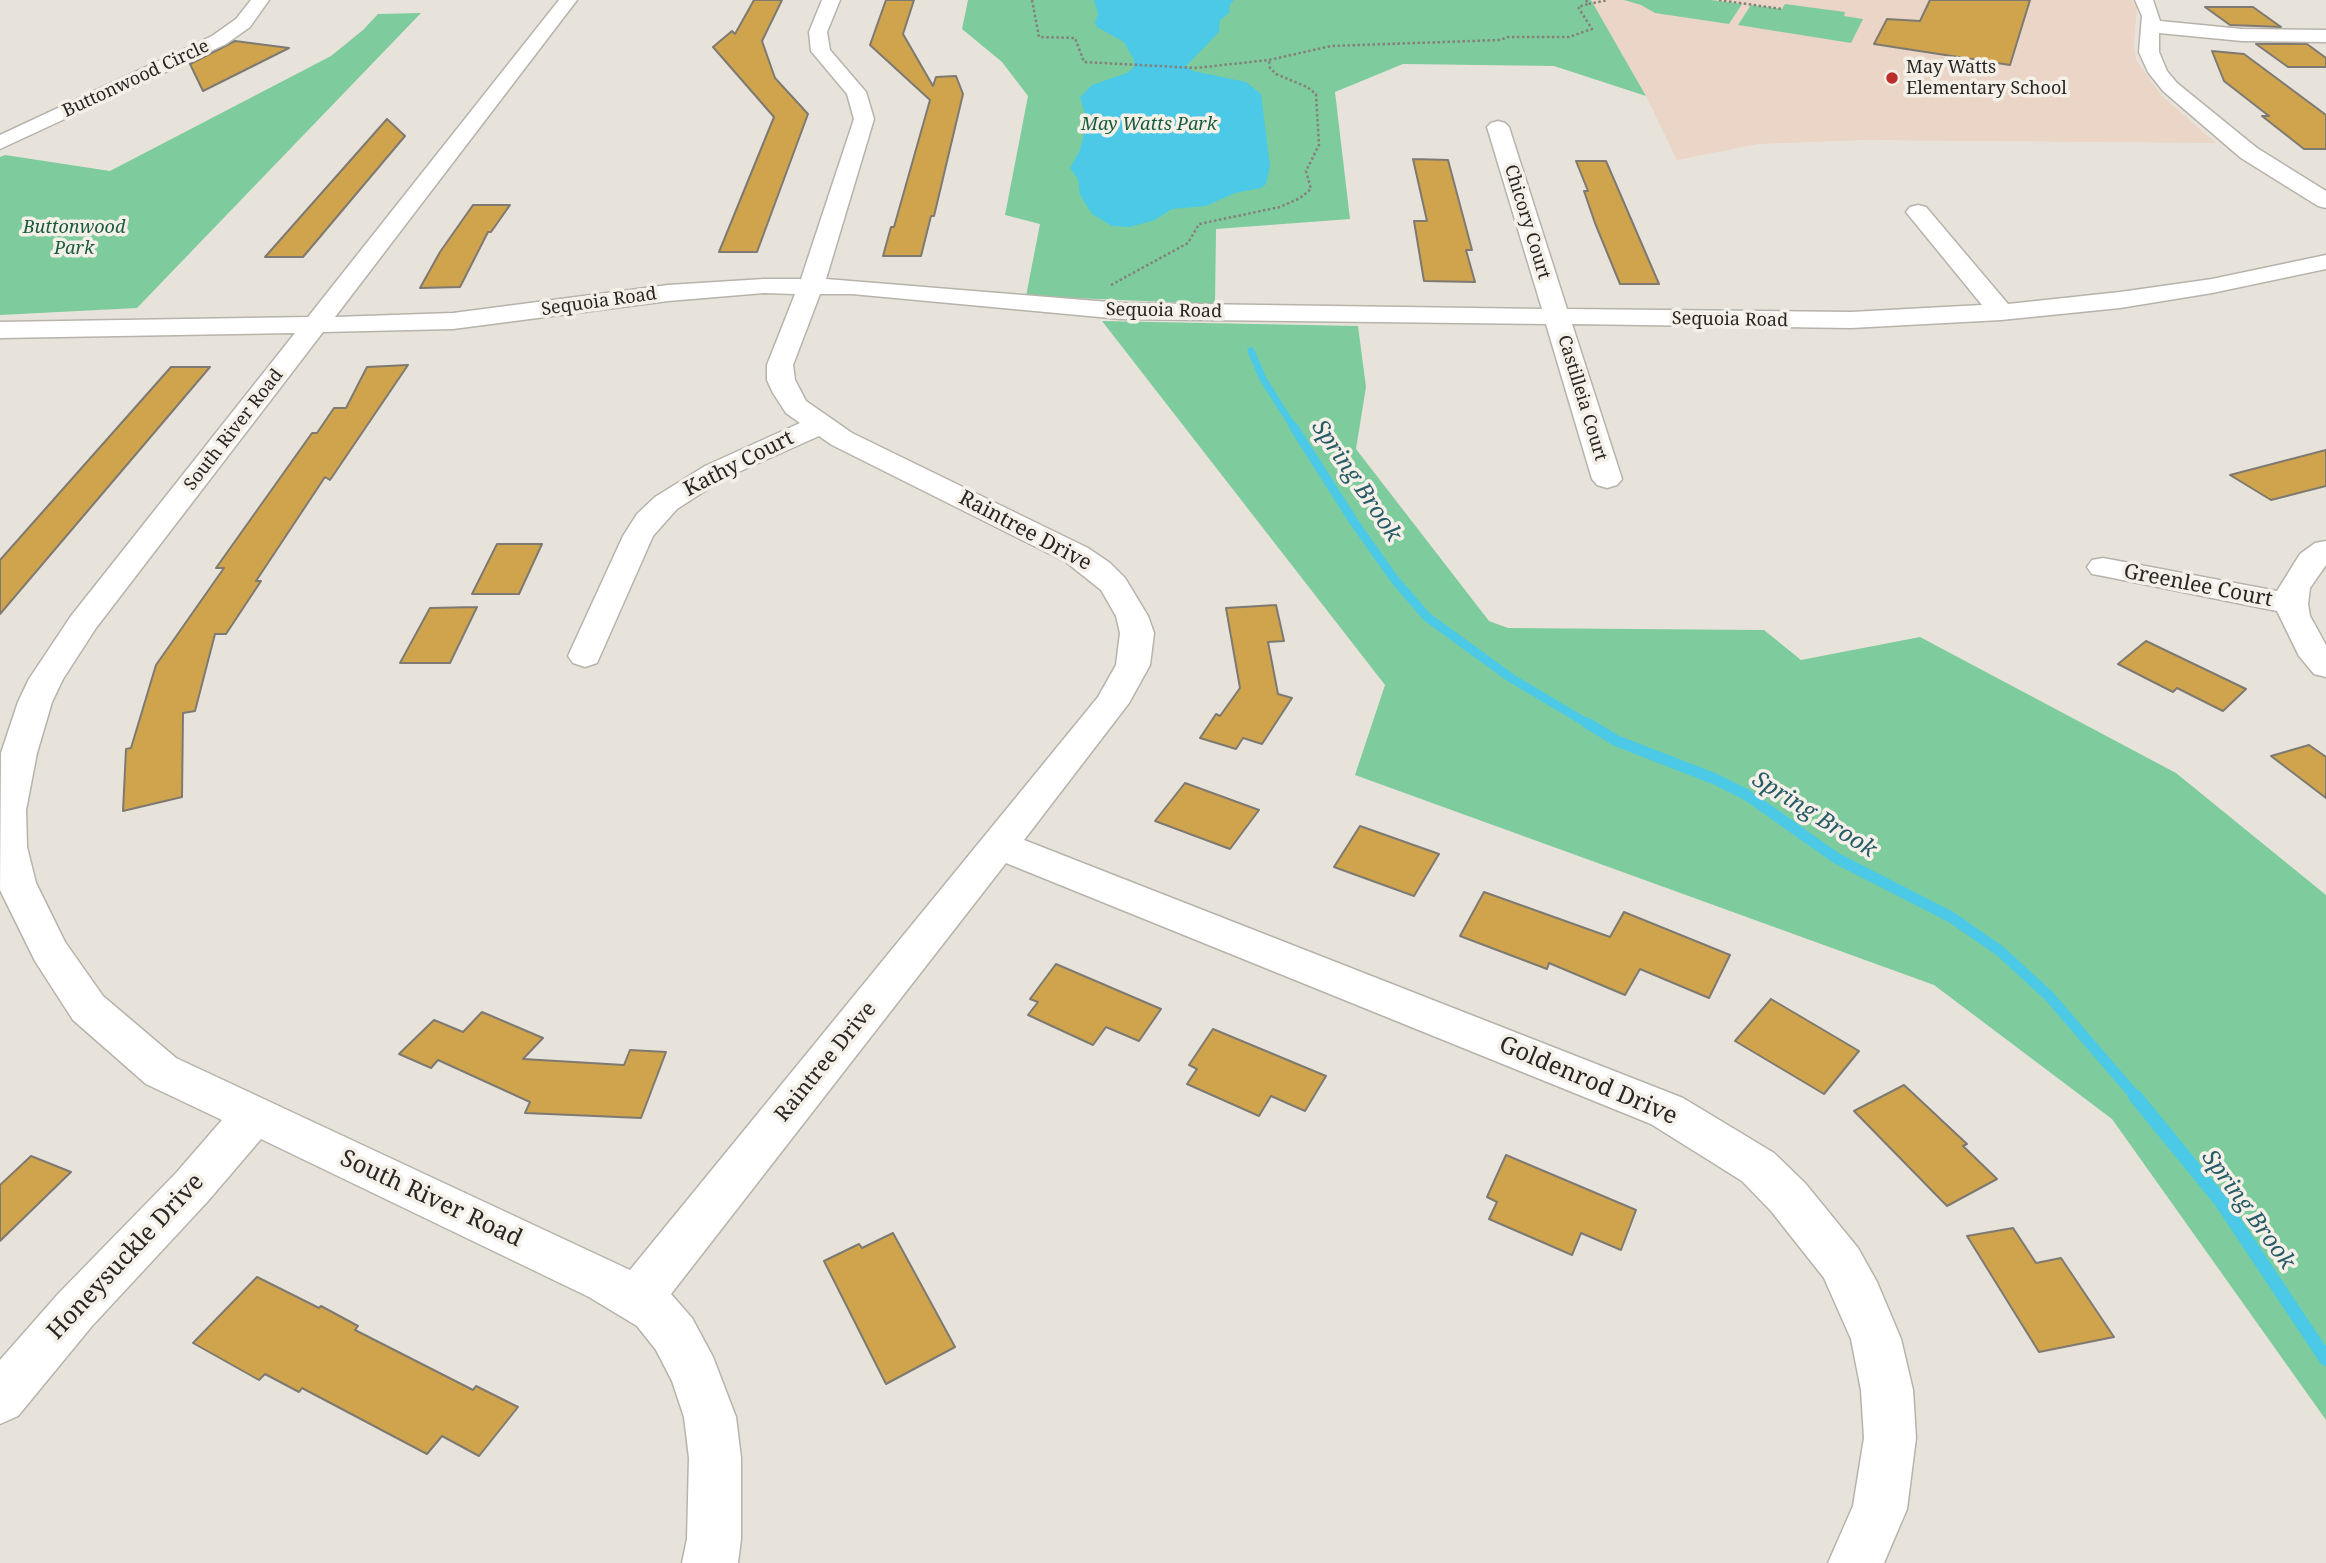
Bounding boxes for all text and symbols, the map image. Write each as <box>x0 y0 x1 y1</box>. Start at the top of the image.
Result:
street label: Buttonwood Circle <box>59 36 213 122</box>
place label: May Watts Elementary School <box>1906 57 2067 100</box>
marker: May Watts Elementary School <box>1884 70 1900 86</box>
park label: May Watts Park <box>1081 114 1217 136</box>
street label: Chicory Court <box>1499 162 1555 282</box>
park label: Buttonwood Park <box>23 217 125 260</box>
street label: Sequoia Road <box>540 283 658 321</box>
street label: Sequoia Road <box>1106 299 1222 323</box>
street label: Sequoia Road <box>1672 308 1788 332</box>
street label: Castilleia Court <box>1553 332 1611 464</box>
street label: South River Road <box>180 365 288 495</box>
water label: Spring Brook <box>1305 415 1407 547</box>
street label: Kathy Court <box>680 426 798 502</box>
street label: Raintree Drive <box>954 486 1096 576</box>
street label: Greenlee Court <box>2121 559 2275 613</box>
water label: Spring Brook <box>1747 766 1881 864</box>
street label: Raintree Drive <box>770 997 882 1127</box>
street label: Goldenrod Drive <box>1495 1030 1681 1132</box>
street label: South River Road <box>335 1144 527 1254</box>
water label: Spring Brook <box>2195 1145 2301 1275</box>
street label: Honeysuckle Drive <box>42 1168 210 1346</box>

